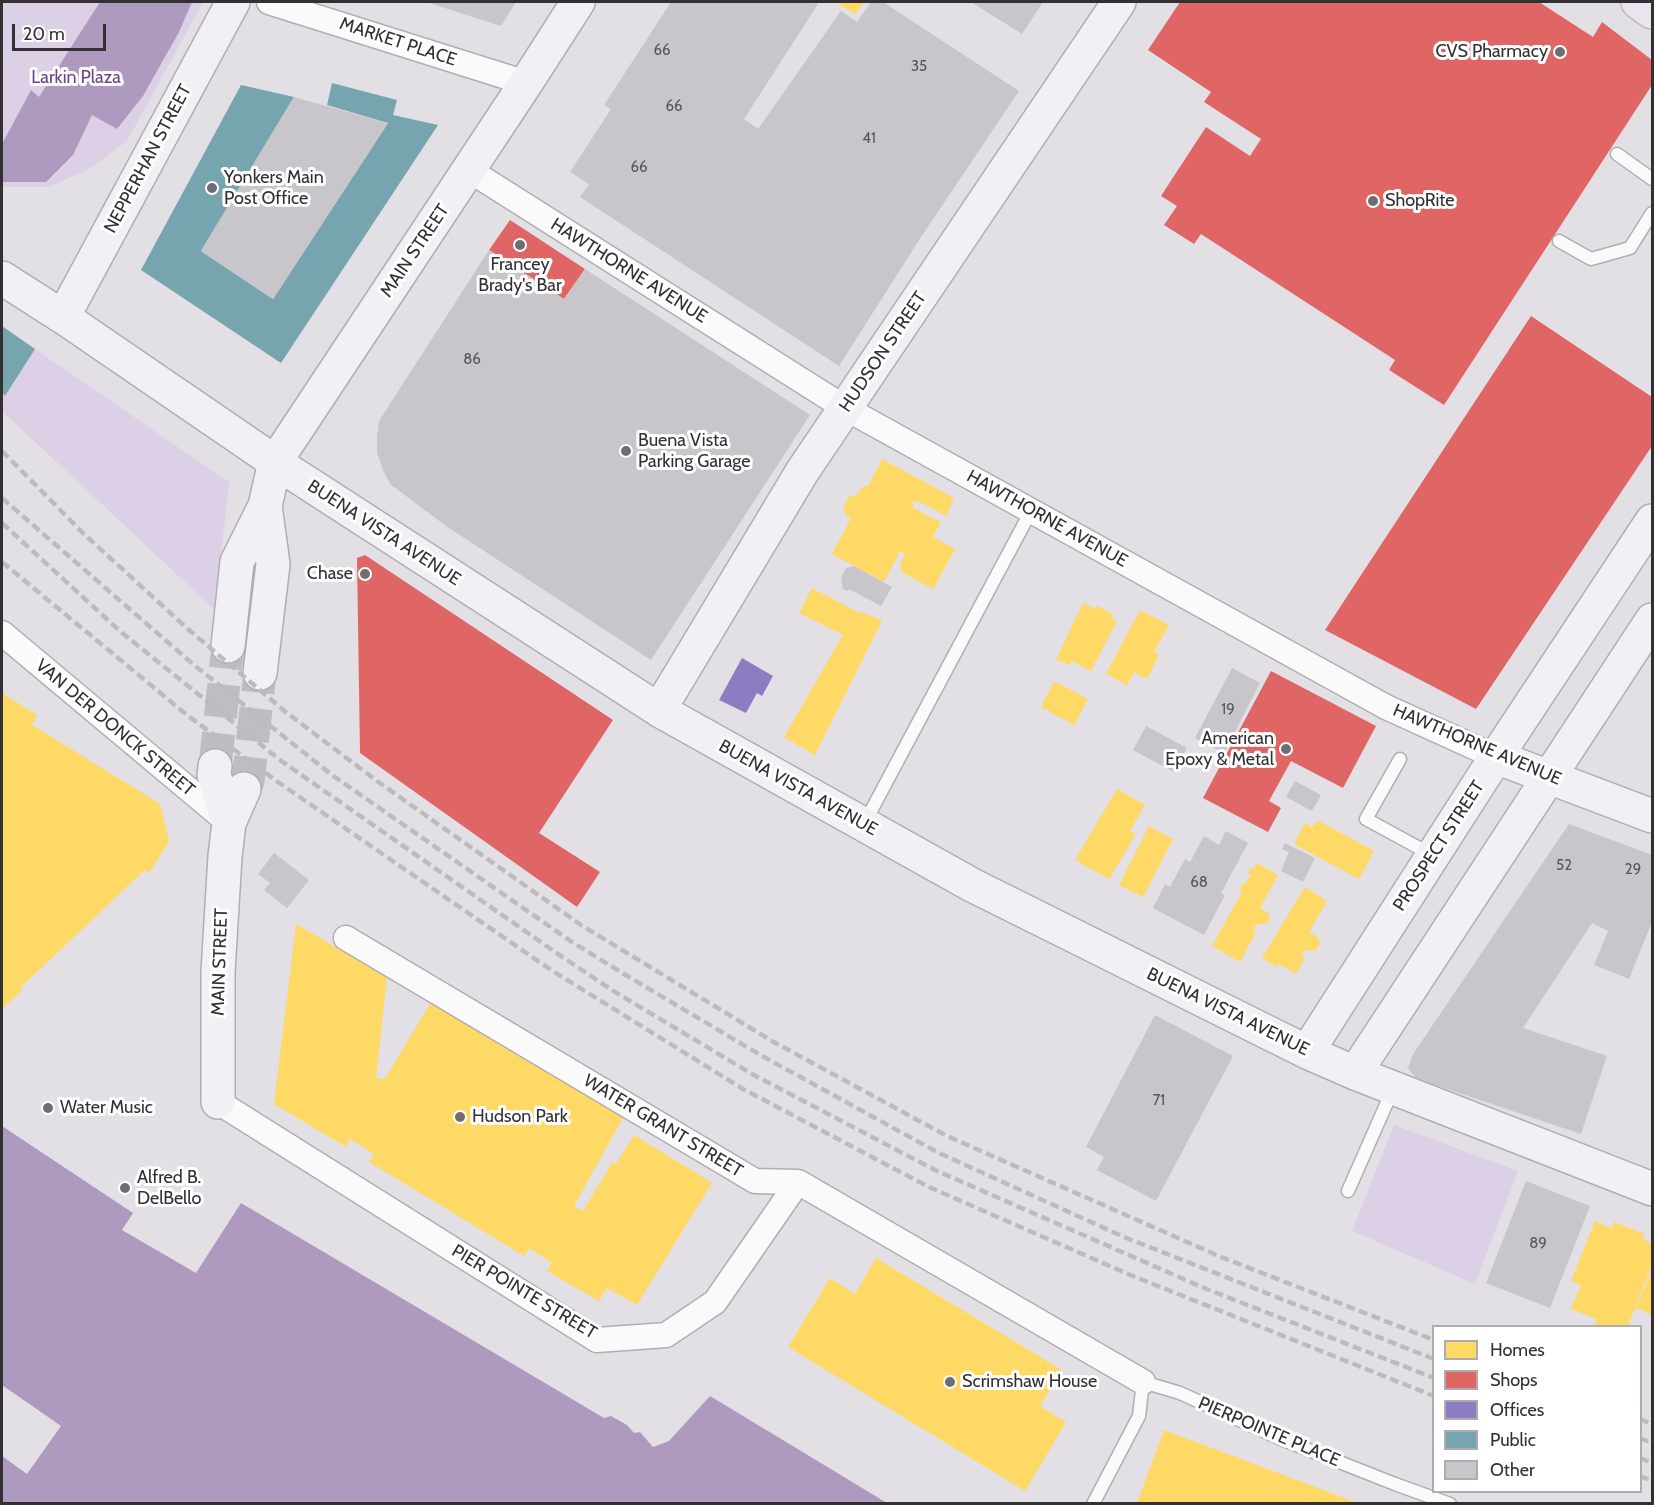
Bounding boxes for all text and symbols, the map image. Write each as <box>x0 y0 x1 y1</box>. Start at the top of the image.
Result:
scale bar <box>15 12 110 50</box>
street label: MARKET PLACE <box>337 13 459 71</box>
text: 20 m <box>23 23 65 45</box>
place label: CVS Pharmacy <box>1435 41 1548 63</box>
house number: 66 <box>653 42 671 60</box>
marker: CVS Pharmacy <box>1553 45 1567 59</box>
house number: 35 <box>911 58 927 76</box>
park label: Larkin Plaza <box>31 67 121 89</box>
street label: NEPPERHAN STREET <box>100 81 196 237</box>
house number: 66 <box>665 98 683 116</box>
house number: 41 <box>862 130 876 148</box>
house number: 66 <box>630 159 648 177</box>
place label: Yonkers Main Post Office <box>224 167 324 210</box>
marker: Yonkers Main Post Office <box>205 181 219 195</box>
place label: ShopRite <box>1385 190 1454 212</box>
marker: ShopRite <box>1366 194 1380 208</box>
street label: MAIN STREET <box>376 200 454 302</box>
street label: HAWTHORNE AVENUE <box>547 214 711 328</box>
marker: Francey Brady's Bar <box>513 238 527 252</box>
place label: Francey Brady's Bar <box>478 254 562 296</box>
street label: HUDSON STREET <box>835 288 931 416</box>
house number: 86 <box>463 351 481 369</box>
place label: Buena Vista Parking Garage <box>638 430 750 472</box>
marker: Buena Vista Parking Garage <box>619 444 633 458</box>
street label: HAWTHORNE AVENUE <box>963 466 1131 572</box>
street label: BUENA VISTA AVENUE <box>303 475 465 591</box>
place label: Chase <box>307 563 353 585</box>
marker: Chase <box>358 567 372 581</box>
street label: VAN DER DONCK STREET <box>31 655 199 801</box>
street label: HAWTHORNE AVENUE <box>1390 700 1564 790</box>
house number: 19 <box>1221 701 1235 719</box>
place label: American Epoxy & Metal <box>1165 728 1274 771</box>
street label: BUENA VISTA AVENUE <box>715 735 881 841</box>
marker: American Epoxy & Metal <box>1279 742 1293 756</box>
street label: PROSPECT STREET <box>1389 777 1489 915</box>
house number: 52 <box>1556 857 1572 875</box>
house number: 29 <box>1625 861 1641 879</box>
house number: 68 <box>1190 874 1208 892</box>
street label: MAIN STREET <box>207 908 233 1016</box>
street label: BUENA VISTA AVENUE <box>1143 963 1313 1061</box>
street label: WATER GRANT STREET <box>580 1070 746 1182</box>
house number: 71 <box>1153 1092 1165 1110</box>
place label: Water Music <box>60 1097 153 1119</box>
marker: Water Music <box>41 1101 55 1115</box>
place label: Hudson Park <box>472 1106 568 1128</box>
marker: Hudson Park <box>453 1110 467 1124</box>
place label: Alfred B. DelBello <box>137 1167 201 1210</box>
marker: Alfred B. DelBello <box>118 1181 132 1195</box>
house number: 89 <box>1529 1235 1547 1253</box>
street label: PIER POINTE STREET <box>448 1240 600 1344</box>
legend <box>1432 1325 1642 1493</box>
text: Homes <box>1490 1339 1545 1361</box>
text: Shops <box>1490 1369 1538 1391</box>
place label: Scrimshaw House <box>962 1371 1097 1393</box>
marker: Scrimshaw House <box>943 1375 957 1389</box>
street label: PIERPOINTE PLACE <box>1195 1392 1343 1472</box>
text: Offices <box>1490 1399 1544 1421</box>
text: Public <box>1490 1429 1536 1451</box>
text: Other <box>1490 1459 1535 1481</box>

